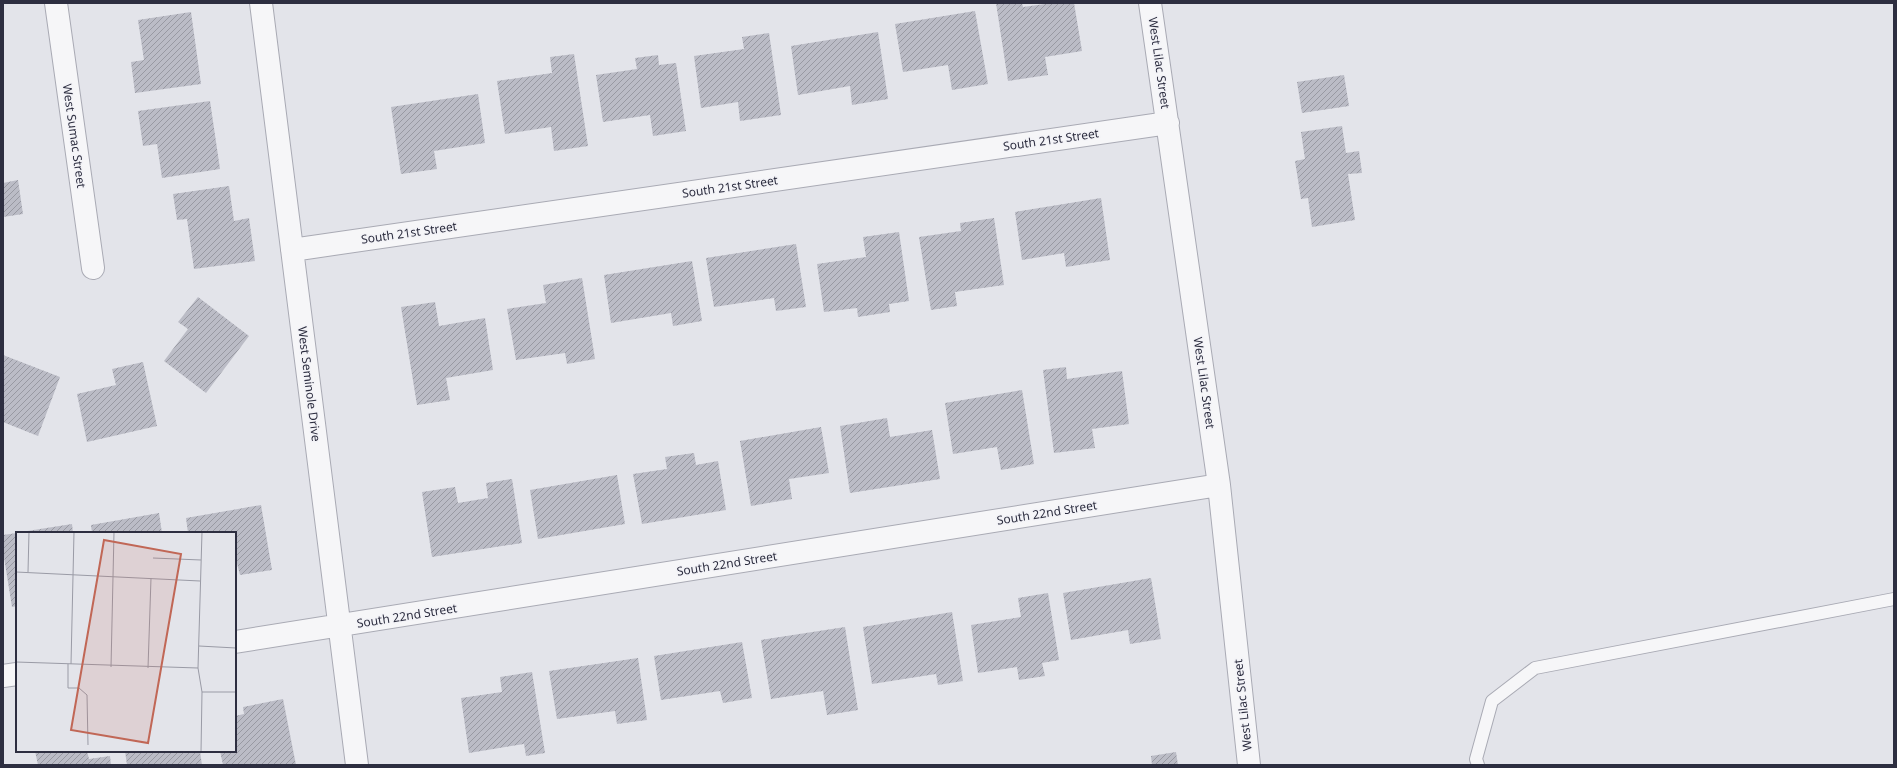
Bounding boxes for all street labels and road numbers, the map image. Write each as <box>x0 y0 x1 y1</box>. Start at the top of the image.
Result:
street label: West Lilac Street <box>1145 16 1174 111</box>
street label: West Sumac Street <box>59 83 90 190</box>
street label: South 21st Street <box>1002 124 1101 155</box>
street label: South 21st Street <box>681 171 780 202</box>
street label: South 21st Street <box>360 217 459 248</box>
street label: West Seminole Drive <box>294 325 325 443</box>
street label: West Lilac Street <box>1190 336 1219 431</box>
street label: South 22nd Street <box>996 496 1099 529</box>
street label: South 22nd Street <box>676 547 779 580</box>
street label: South 22nd Street <box>356 599 459 632</box>
street label: West Lilac Street <box>1229 658 1256 752</box>

